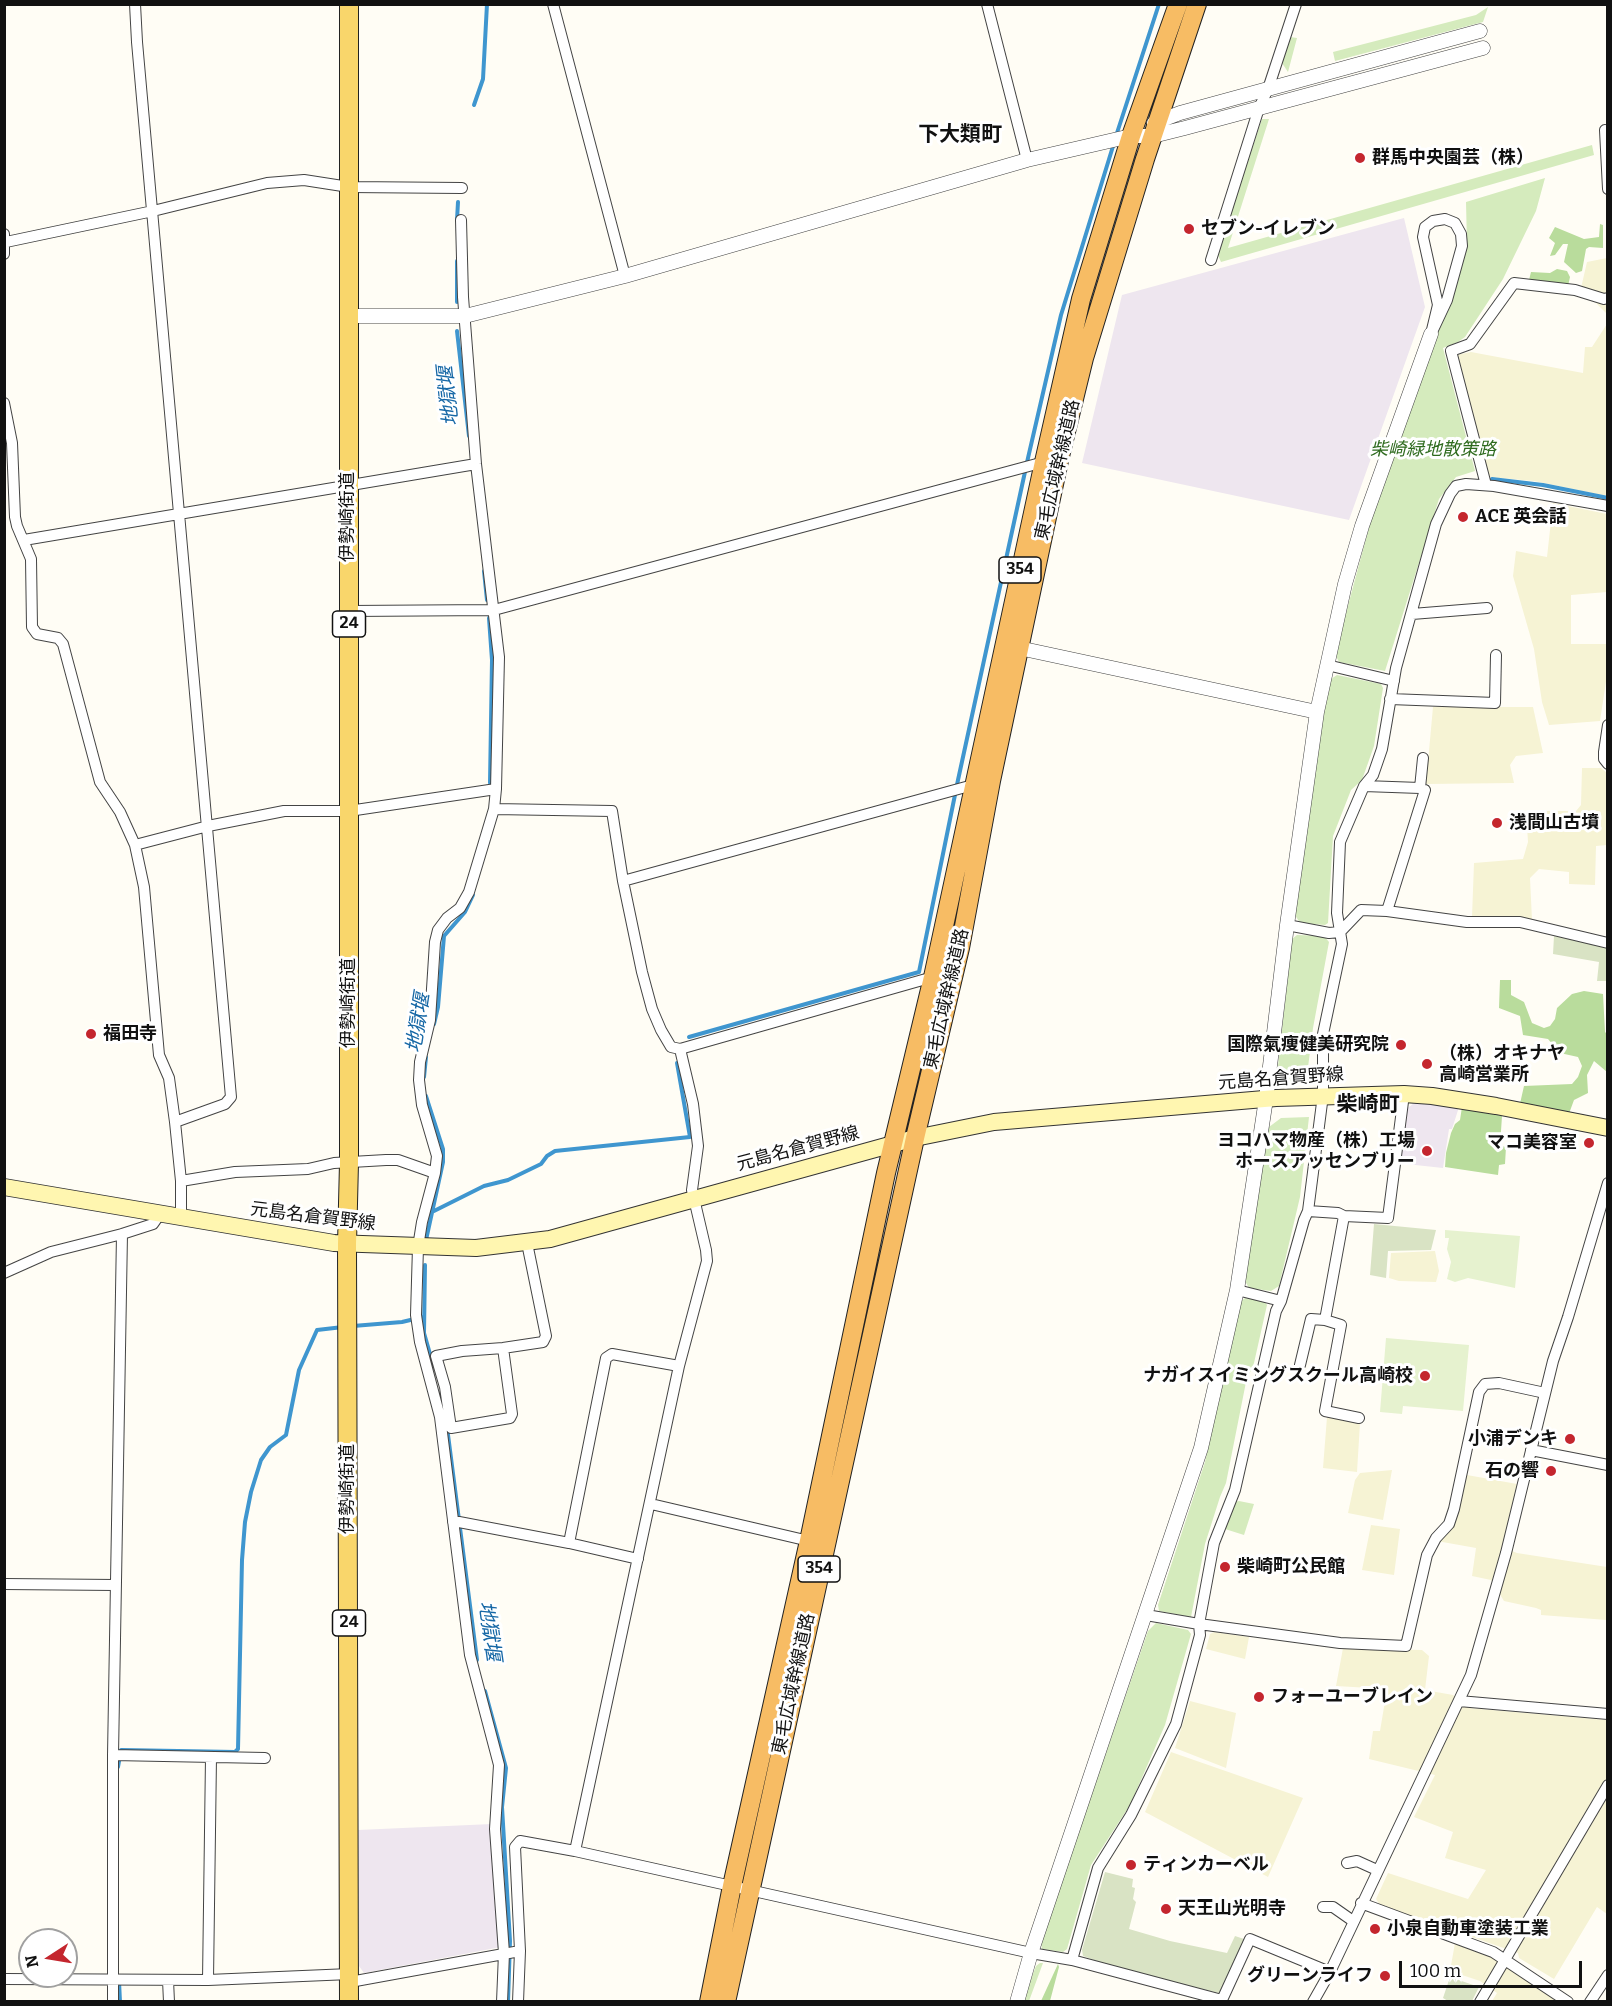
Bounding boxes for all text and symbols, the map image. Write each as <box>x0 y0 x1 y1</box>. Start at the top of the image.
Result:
district label: 下大類町 <box>918 122 1002 148</box>
place label: 群馬中央園芸（株） <box>1372 147 1534 169</box>
marker: 群馬中央園芸（株） <box>1353 151 1367 165</box>
place label: セブン-イレブン <box>1201 218 1335 240</box>
marker: セブン-イレブン <box>1182 222 1196 236</box>
water label: 地獄堰 <box>434 365 464 427</box>
street label: 東毛広域幹線道路 <box>1031 397 1085 543</box>
park label: 柴崎緑地散策路 <box>1370 439 1496 461</box>
street label: 伊勢崎街道 <box>337 472 359 562</box>
place label: ACE 英会話 <box>1475 506 1567 528</box>
marker: ACE 英会話 <box>1456 510 1470 524</box>
road number: 354 <box>999 557 1041 583</box>
road number: 24 <box>332 611 366 637</box>
place label: 浅間山古墳 <box>1509 812 1599 834</box>
marker: 浅間山古墳 <box>1490 816 1504 830</box>
street label: 東毛広域幹線道路 <box>920 926 974 1072</box>
street label: 伊勢崎街道 <box>338 958 360 1048</box>
water label: 地獄堰 <box>402 991 436 1055</box>
place label: 福田寺 <box>103 1023 157 1045</box>
marker: 福田寺 <box>84 1027 98 1041</box>
place label: 国際氣痩健美研究院 <box>1227 1034 1389 1056</box>
marker: 国際氣痩健美研究院 <box>1394 1038 1408 1052</box>
place label: （株）オキナヤ 高崎営業所 <box>1439 1043 1565 1086</box>
marker: （株）オキナヤ 高崎営業所 <box>1420 1057 1434 1071</box>
street label: 元島名倉賀野線 <box>1217 1064 1345 1094</box>
district label: 柴崎町 <box>1337 1092 1399 1118</box>
street label: 元島名倉賀野線 <box>734 1122 862 1176</box>
place label: ヨコハマ物産（株）工場 ホースアッセンブリー <box>1217 1130 1415 1172</box>
place label: マコ美容室 <box>1487 1132 1577 1154</box>
marker: マコ美容室 <box>1582 1136 1596 1150</box>
marker: ヨコハマ物産（株）工場 ホースアッセンブリー <box>1420 1144 1434 1158</box>
street label: 元島名倉賀野線 <box>249 1199 377 1235</box>
place label: ナガイスイミングスクール高崎校 <box>1143 1365 1413 1387</box>
marker: ナガイスイミングスクール高崎校 <box>1418 1369 1432 1383</box>
place label: 小浦デンキ <box>1468 1428 1558 1450</box>
marker: 小浦デンキ <box>1563 1432 1577 1446</box>
street label: 伊勢崎街道 <box>337 1444 359 1534</box>
place label: 石の響 <box>1485 1460 1539 1482</box>
marker: 石の響 <box>1544 1464 1558 1478</box>
road number: 354 <box>798 1556 840 1582</box>
place label: 柴崎町公民館 <box>1237 1556 1345 1578</box>
marker: 柴崎町公民館 <box>1218 1560 1232 1574</box>
water label: 地獄堰 <box>473 1600 505 1662</box>
road number: 24 <box>332 1610 366 1636</box>
street label: 東毛広域幹線道路 <box>768 1611 820 1757</box>
place label: フォーユーブレイン <box>1271 1686 1433 1708</box>
marker: フォーユーブレイン <box>1252 1690 1266 1704</box>
place label: ティンカーベル <box>1143 1854 1269 1876</box>
marker: ティンカーベル <box>1124 1858 1138 1872</box>
place label: 天王山光明寺 <box>1178 1898 1286 1920</box>
marker: 天王山光明寺 <box>1159 1902 1173 1916</box>
place label: 小泉自動車塗装工業 <box>1387 1918 1549 1940</box>
marker: 小泉自動車塗装工業 <box>1368 1922 1382 1936</box>
north arrow <box>18 1928 78 1988</box>
scale bar <box>1402 1949 1585 1987</box>
text: N <box>21 1953 42 1969</box>
text: 100 m <box>1410 1960 1461 1982</box>
place label: グリーンライフ <box>1247 1965 1373 1987</box>
marker: グリーンライフ <box>1378 1969 1392 1983</box>

